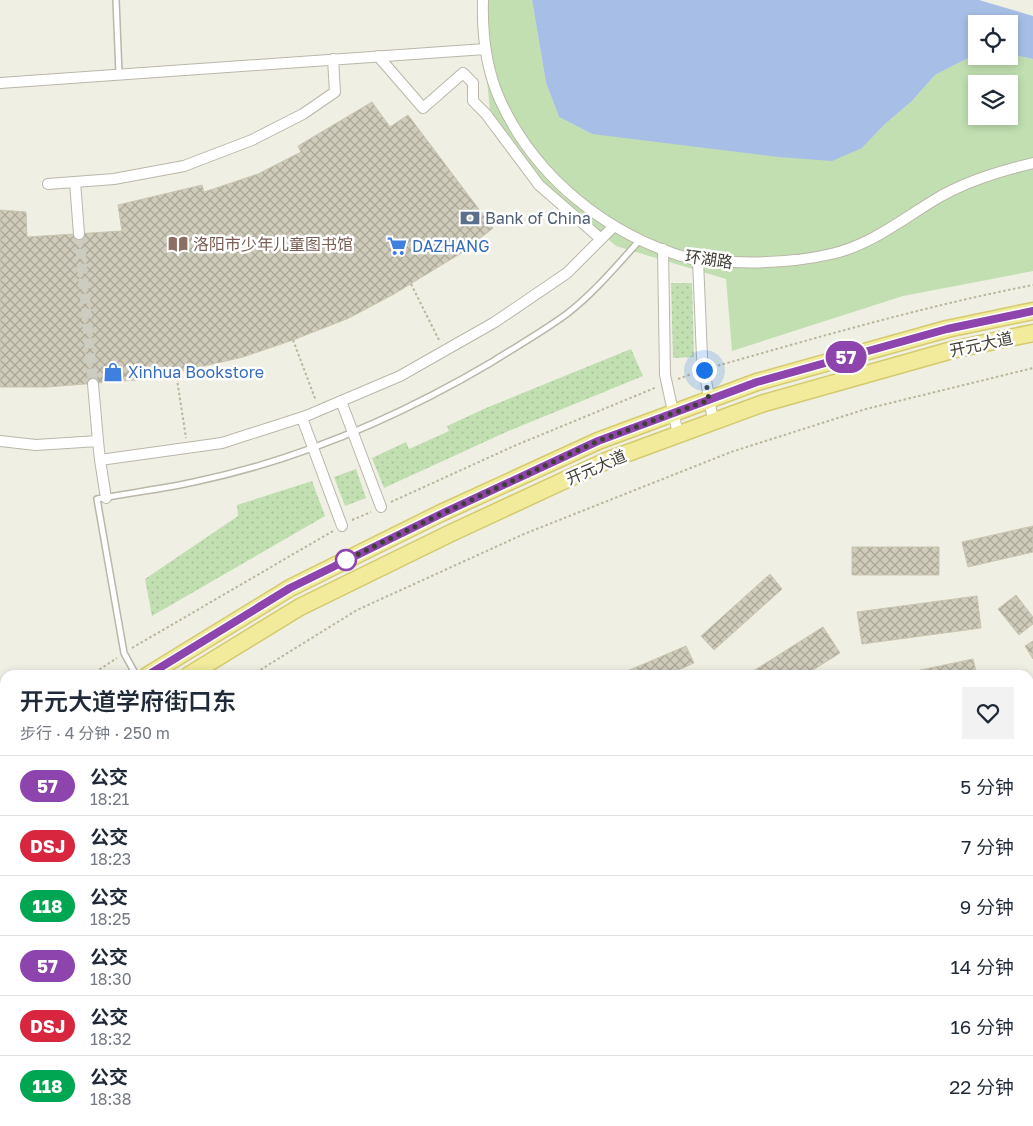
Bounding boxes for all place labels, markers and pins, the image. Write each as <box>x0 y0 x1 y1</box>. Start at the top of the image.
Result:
bank icon: Bank of China <box>459 207 481 229</box>
place label: Bank of China <box>485 208 591 228</box>
library icon: 洛阳市少年儿童图书馆 <box>167 233 189 255</box>
place label: 洛阳市少年儿童图书馆 <box>193 234 353 254</box>
supermarket icon: DAZHANG <box>386 235 408 257</box>
place label: DAZHANG <box>412 236 490 256</box>
shop icon: Xinhua Bookstore <box>102 361 124 383</box>
place label: Xinhua Bookstore <box>128 362 264 382</box>
unlabelled marker <box>335 549 357 571</box>

